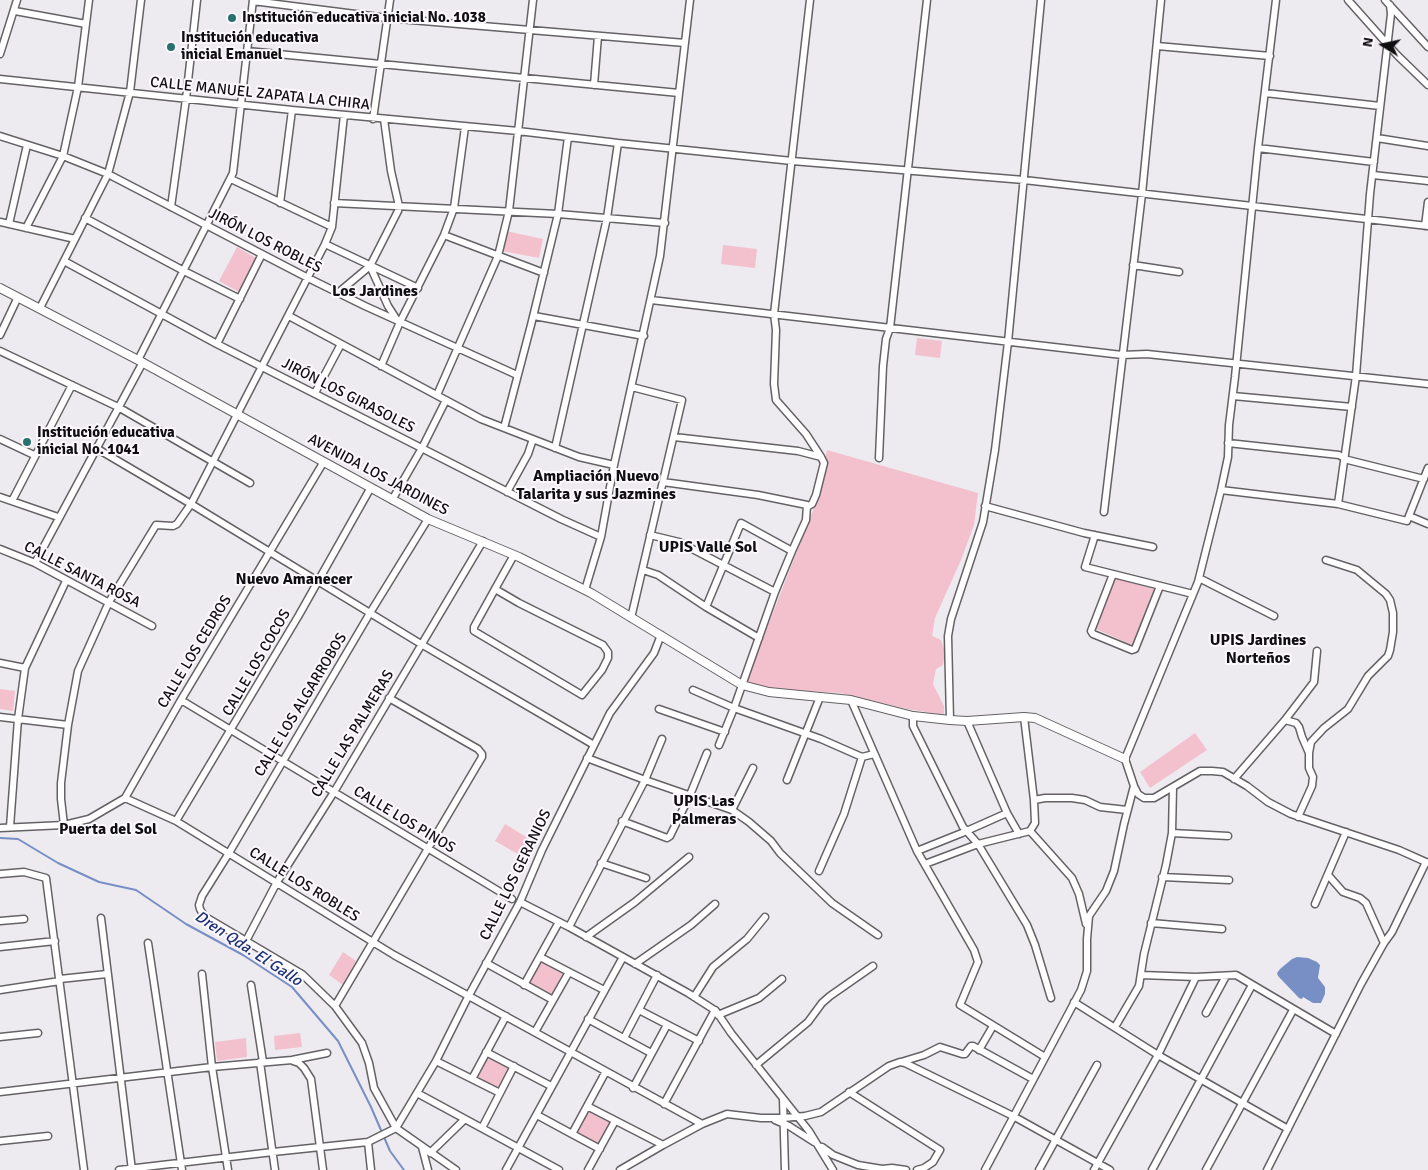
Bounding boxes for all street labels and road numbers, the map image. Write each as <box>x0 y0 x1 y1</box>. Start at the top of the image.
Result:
street label: CALLE MANUEL ZAPATA LA CHIRA <box>149 74 371 114</box>
street label: JIRÓN LOS ROBLES <box>205 205 325 277</box>
street label: JIRÓN LOS GIRASOLES <box>278 355 418 437</box>
street label: AVENIDA LOS JARDINES <box>305 430 451 520</box>
street label: CALLE SANTA ROSA <box>21 538 143 612</box>
street label: CALLE LOS CEDROS <box>154 592 236 712</box>
street label: CALLE LOS COCOS <box>219 606 295 720</box>
street label: CALLE LOS ALGARROBOS <box>251 630 351 780</box>
street label: CALLE LAS PALMERAS <box>308 667 398 801</box>
street label: CALLE LOS PINOS <box>350 783 458 857</box>
street label: CALLE LOS GERANIOS <box>476 807 556 943</box>
street label: CALLE LOS ROBLES <box>246 844 362 926</box>

